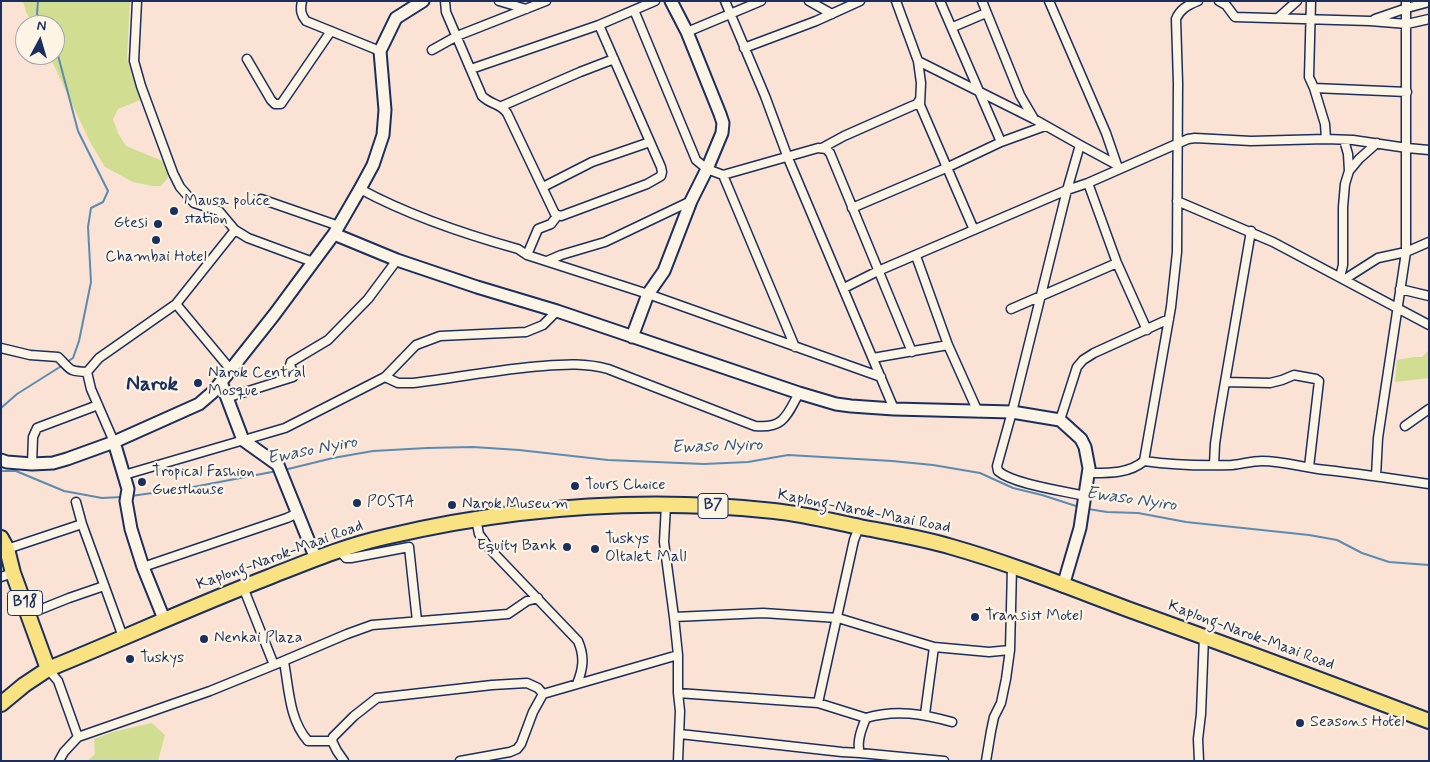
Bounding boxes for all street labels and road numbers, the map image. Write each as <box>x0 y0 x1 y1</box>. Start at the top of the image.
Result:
street label: Kaplong-Narok-Maai Road <box>776 486 952 538</box>
road number: B7 <box>698 494 728 518</box>
street label: Kaplong-Narok-Maai Road <box>194 517 366 595</box>
road number: B18 <box>8 590 42 616</box>
street label: Kaplong-Narok-Maai Road <box>1165 597 1337 675</box>

